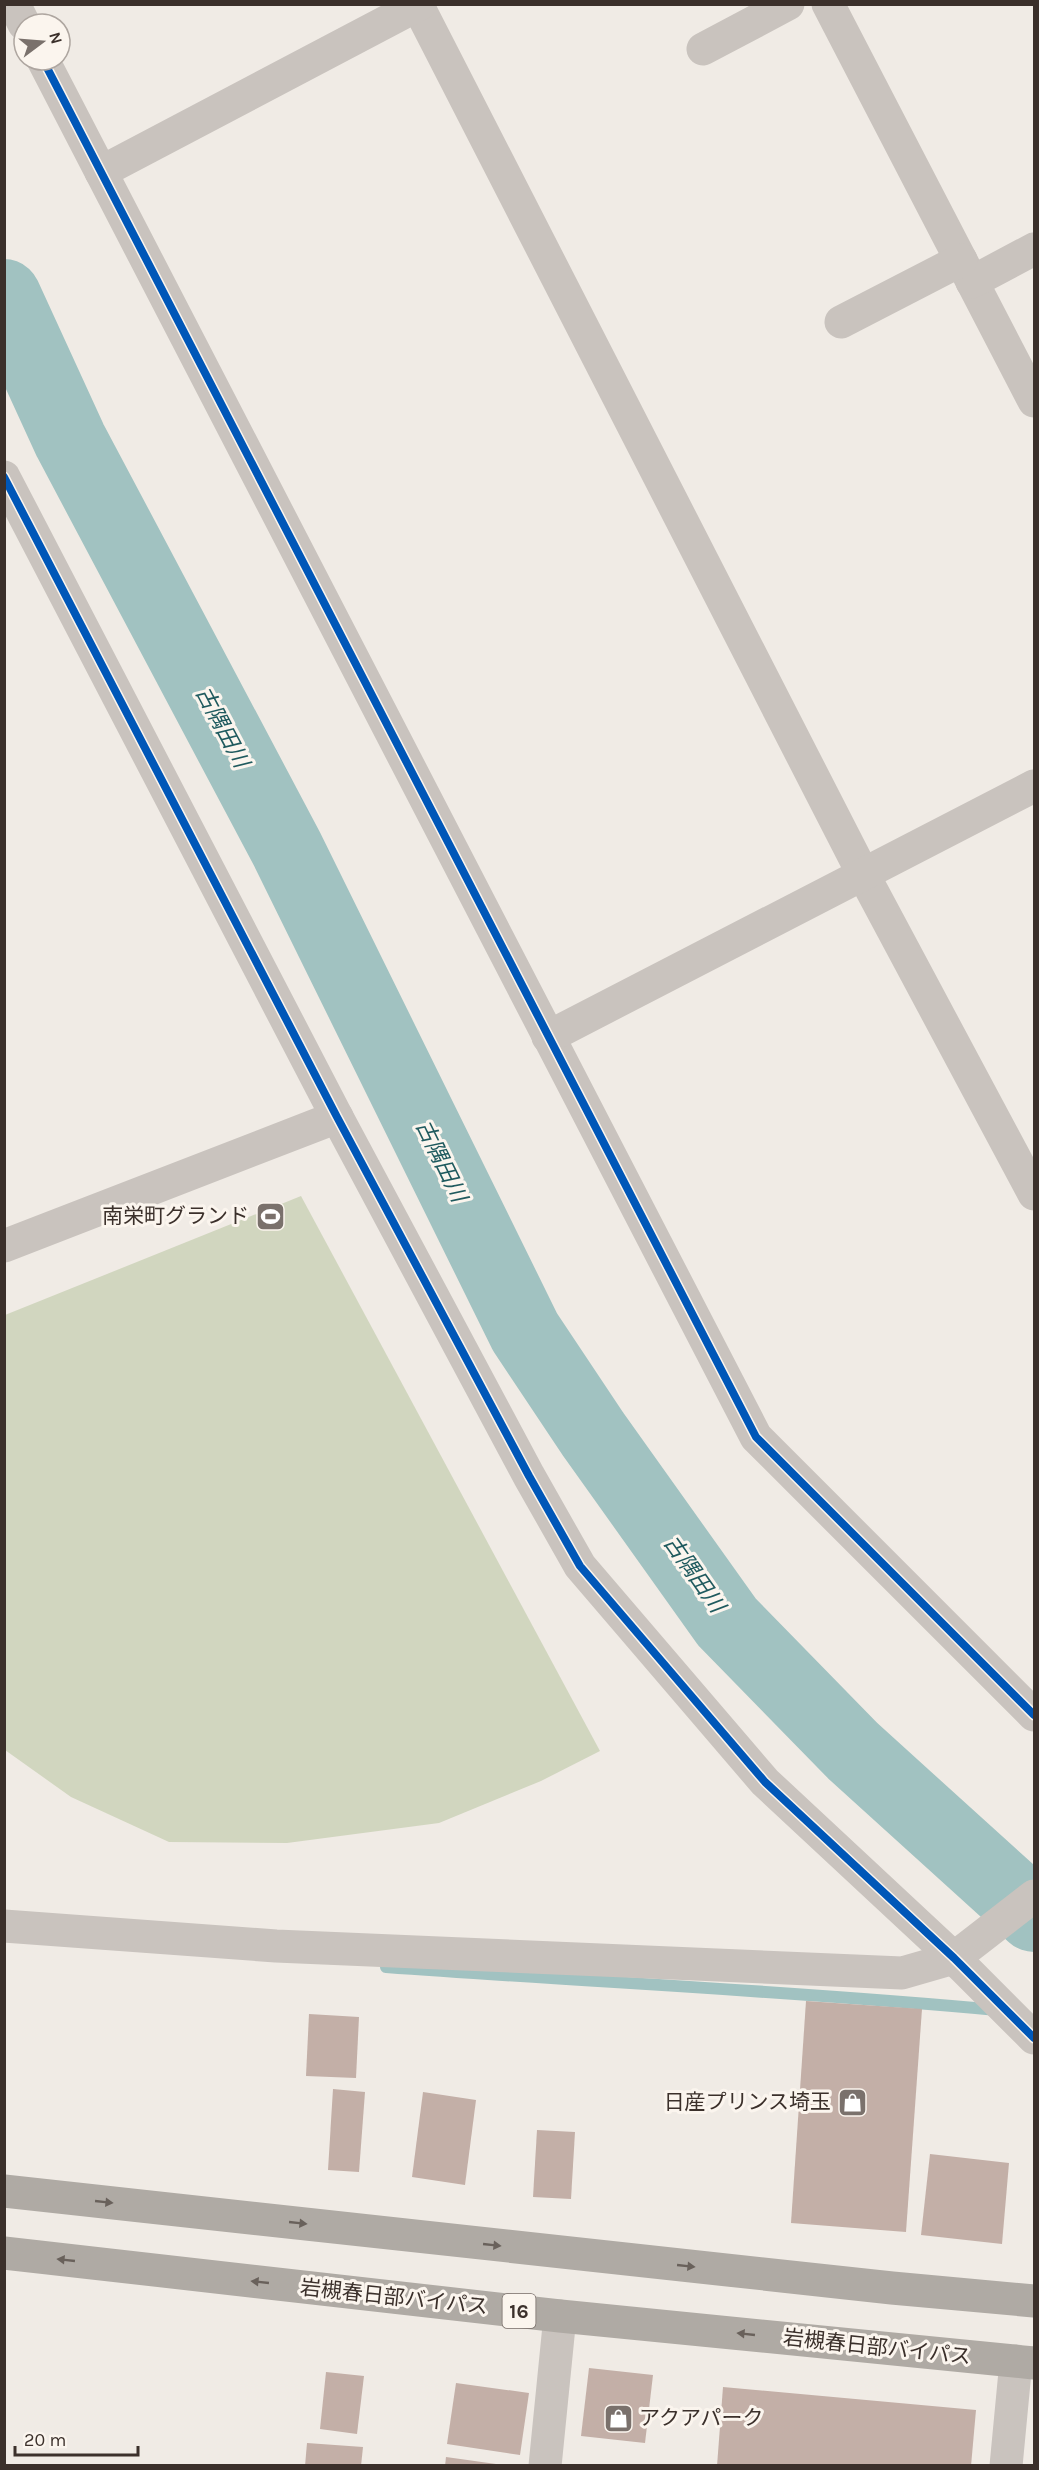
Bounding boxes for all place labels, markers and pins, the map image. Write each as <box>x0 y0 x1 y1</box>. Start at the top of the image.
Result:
sports icon: 南栄町グランド <box>254 1200 286 1232</box>
place label: 南栄町グランド <box>102 1204 249 1228</box>
shop icon: 日産プリンス埼玉 <box>836 2086 868 2118</box>
place label: 日産プリンス埼玉 <box>663 2090 831 2114</box>
shop icon: アクアパーク <box>602 2402 634 2434</box>
place label: アクアパーク <box>639 2406 764 2430</box>

